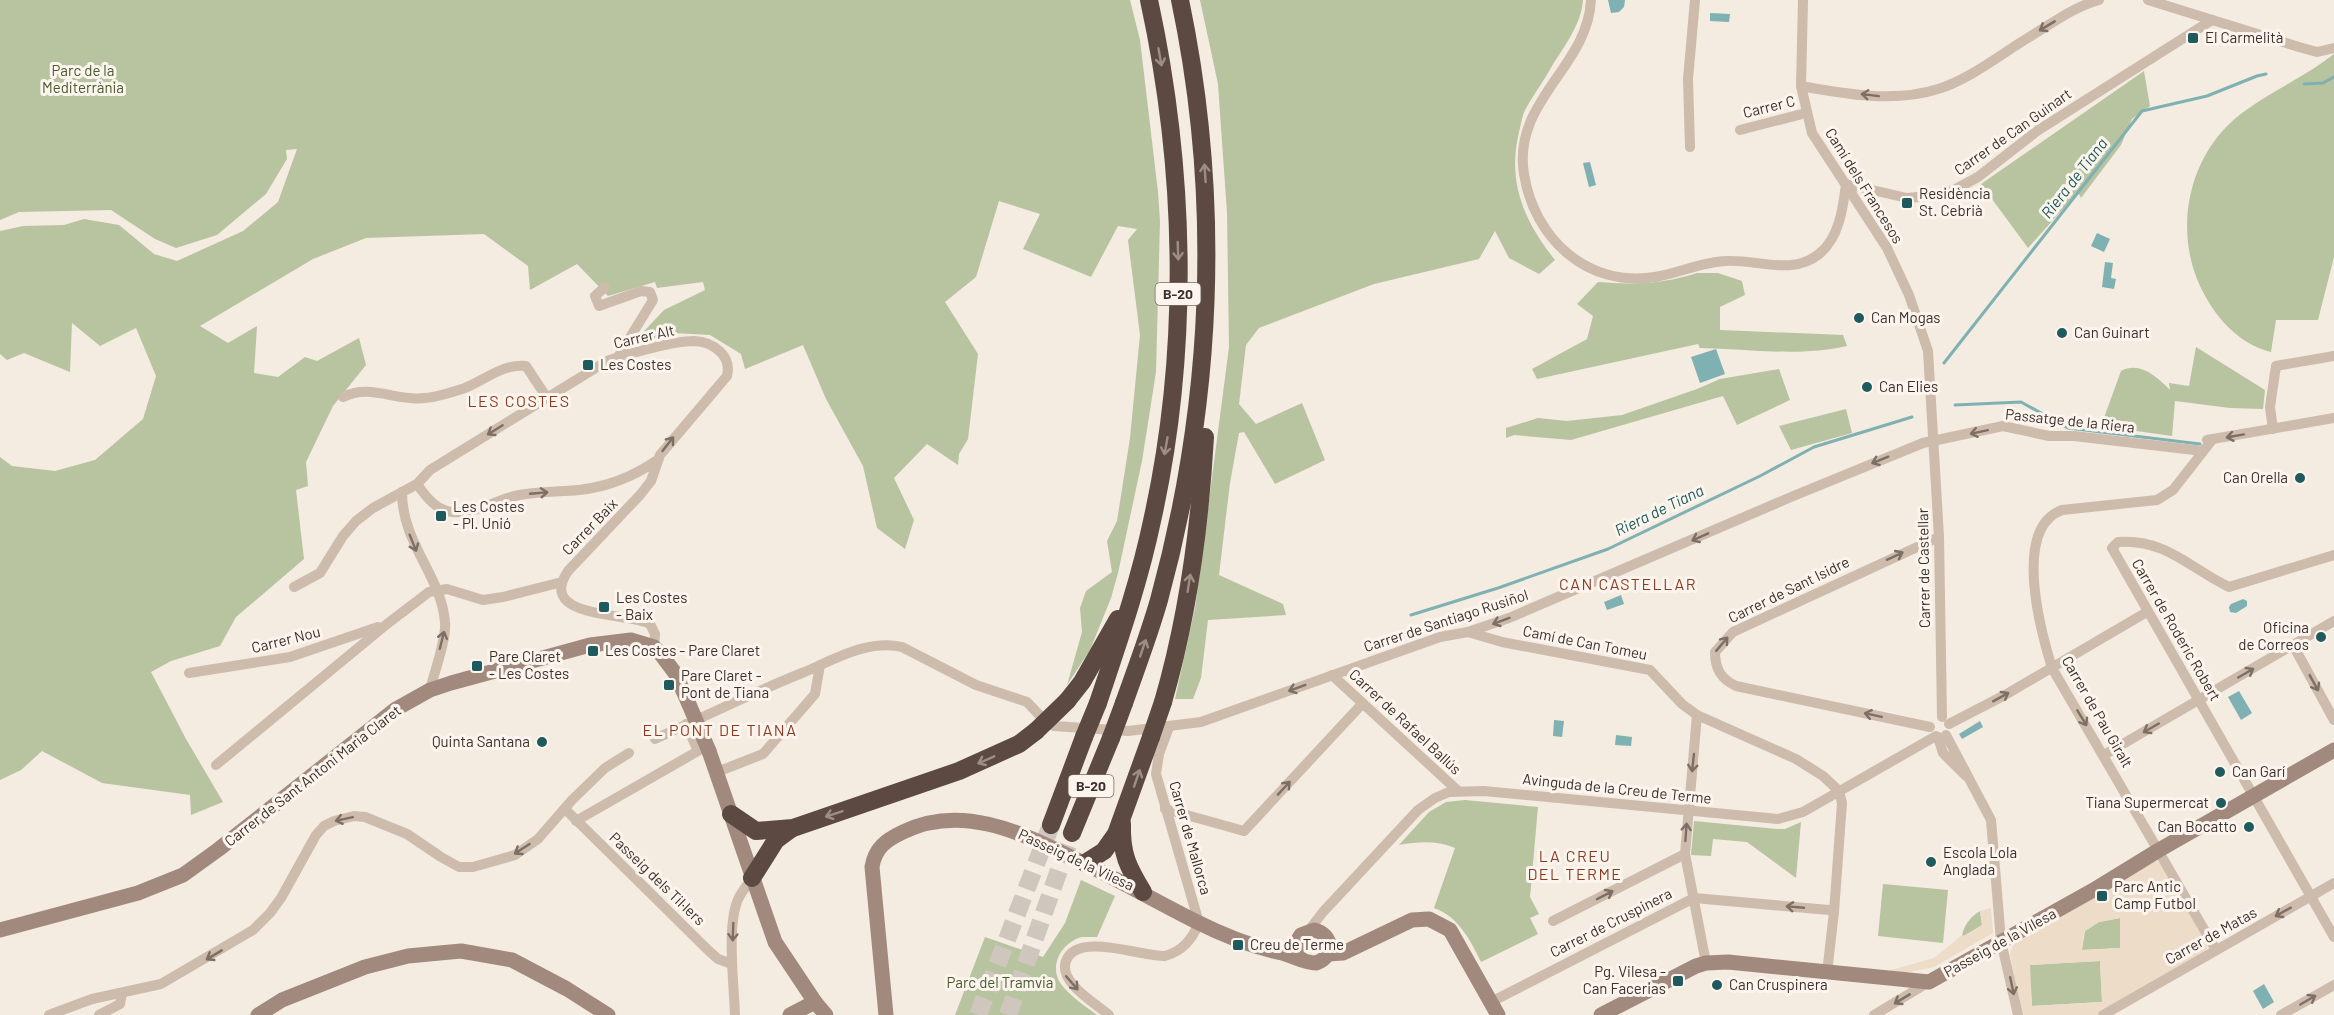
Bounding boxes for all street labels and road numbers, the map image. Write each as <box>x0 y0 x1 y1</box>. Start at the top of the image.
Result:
street label: Carrer de Can Guinart <box>1950 84 2074 178</box>
street label: Carrer C <box>1741 91 1797 121</box>
street label: Camí dels Francesos <box>1822 124 1908 247</box>
road number: B-20 <box>1156 283 1200 305</box>
street label: Carrer Alt <box>612 320 676 352</box>
street label: Passatge de la Riera <box>2004 404 2136 436</box>
street label: Carrer Baix <box>558 494 621 558</box>
street label: Carrer de Castellar <box>1913 507 1933 628</box>
street label: Carrer de Sant Isidre <box>1725 552 1852 626</box>
street label: Carrer de Roderic Robert <box>2129 555 2225 704</box>
street label: Carrer de Santiago Rusiñol <box>1361 585 1530 655</box>
street label: Camí de Can Tomeu <box>1522 621 1649 663</box>
street label: Carrer Nou <box>249 622 322 656</box>
street label: Carrer de Pau Giralt <box>2059 653 2137 770</box>
street label: Carrer de Rafael Ballús <box>1346 665 1465 778</box>
street label: Carrer de Sant Antoni Maria Claret <box>221 701 404 850</box>
street label: Avinguda de la Creu de Terme <box>1522 769 1712 807</box>
road number: B-20 <box>1068 775 1114 797</box>
street label: Carrer de Mallorca <box>1166 779 1216 897</box>
street label: Passeig de la Vilesa <box>1016 824 1137 894</box>
street label: Passeig dels Til·lers <box>606 828 709 929</box>
street label: Carrer de Cruspinera <box>1547 884 1674 961</box>
street label: Carrer de Matas <box>2162 903 2259 968</box>
street label: Passeig de la Vilesa <box>1940 904 2059 980</box>

